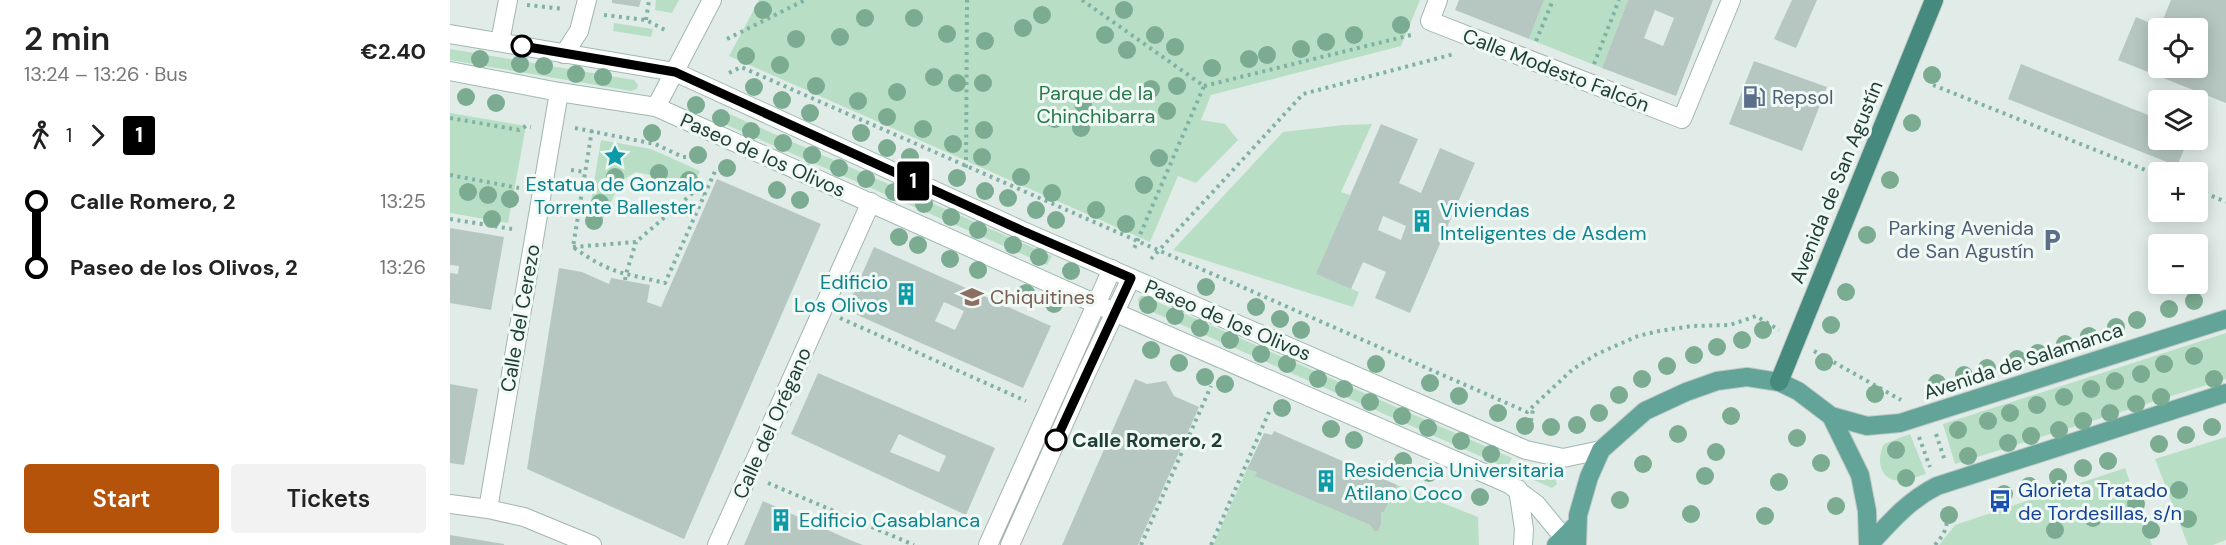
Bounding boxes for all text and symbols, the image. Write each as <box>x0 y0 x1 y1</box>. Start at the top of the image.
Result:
text: 2 min <box>24 17 110 60</box>
map controls <box>2148 18 2208 294</box>
button: locate <box>2148 18 2208 78</box>
street label: Calle Modesto Falcón <box>1459 22 1653 118</box>
unlabelled marker <box>511 35 533 57</box>
text: €2.40 <box>361 37 426 66</box>
text: 13:24 – 13:26 · Bus <box>24 61 188 87</box>
street label: Avenida de San Agustín <box>1783 77 1889 287</box>
park label: Parque de la Chinchibarra <box>1037 80 1155 129</box>
fuel station icon: Repsol <box>1741 84 1767 110</box>
place label: Repsol <box>1772 84 1834 110</box>
button: layers <box>2148 90 2208 150</box>
street label: Paseo de los Olivos <box>676 107 850 203</box>
icon: walk <box>24 119 57 152</box>
icon: forward <box>81 119 114 152</box>
text: 1 <box>135 121 143 149</box>
text: 1 <box>66 122 72 148</box>
place icon: Estatua de Gonzalo Torrente Ballester <box>602 143 628 169</box>
line badge: 1 <box>894 162 932 201</box>
button: + <box>2148 162 2208 222</box>
text: 1 <box>909 167 917 195</box>
place label: Estatua de Gonzalo Torrente Ballester <box>526 171 704 220</box>
text: Calle Romero, 2 <box>70 187 235 216</box>
text: 13:25 <box>380 188 426 214</box>
place label: Viviendas Inteligentes de Asdem <box>1440 197 1646 246</box>
building icon: Viviendas Inteligentes de Asdem <box>1409 208 1435 234</box>
place label: Parking Avenida de San Agustín <box>1888 215 2034 264</box>
parking icon: Parking Avenida de San Agustín <box>2039 227 2065 253</box>
button: − <box>2148 234 2208 294</box>
street label: Calle del Cerezo <box>494 242 546 394</box>
text: Paseo de los Olivos, 2 <box>70 253 298 282</box>
text: 13:26 <box>380 254 426 280</box>
place label: Edificio Los Olivos <box>794 269 888 318</box>
street label: Paseo de los Olivos <box>1141 273 1315 367</box>
building icon: Edificio Los Olivos <box>893 281 919 307</box>
school or university icon: Chiquitines <box>959 284 985 310</box>
place label: Chiquitines <box>990 284 1095 310</box>
street label: Avenida de Salamanca <box>1920 316 2126 406</box>
street label: Calle del Orégano <box>727 343 817 503</box>
place label: Calle Romero, 2 <box>1072 427 1222 453</box>
marker: Calle Romero, 2 <box>1045 429 1067 451</box>
place label: Residencia Universitaria Atilano Coco <box>1344 457 1564 506</box>
button: Start <box>24 464 219 533</box>
button: Tickets <box>231 464 426 533</box>
building icon: Residencia Universitaria Atilano Coco <box>1313 468 1339 494</box>
place label: Glorieta Tratado de Tordesillas, s/n <box>2018 477 2182 526</box>
bus stop icon: Glorieta Tratado de Tordesillas, s/n <box>1987 488 2013 514</box>
building icon: Edificio Casablanca <box>768 507 794 533</box>
place label: Edificio Casablanca <box>799 507 980 533</box>

